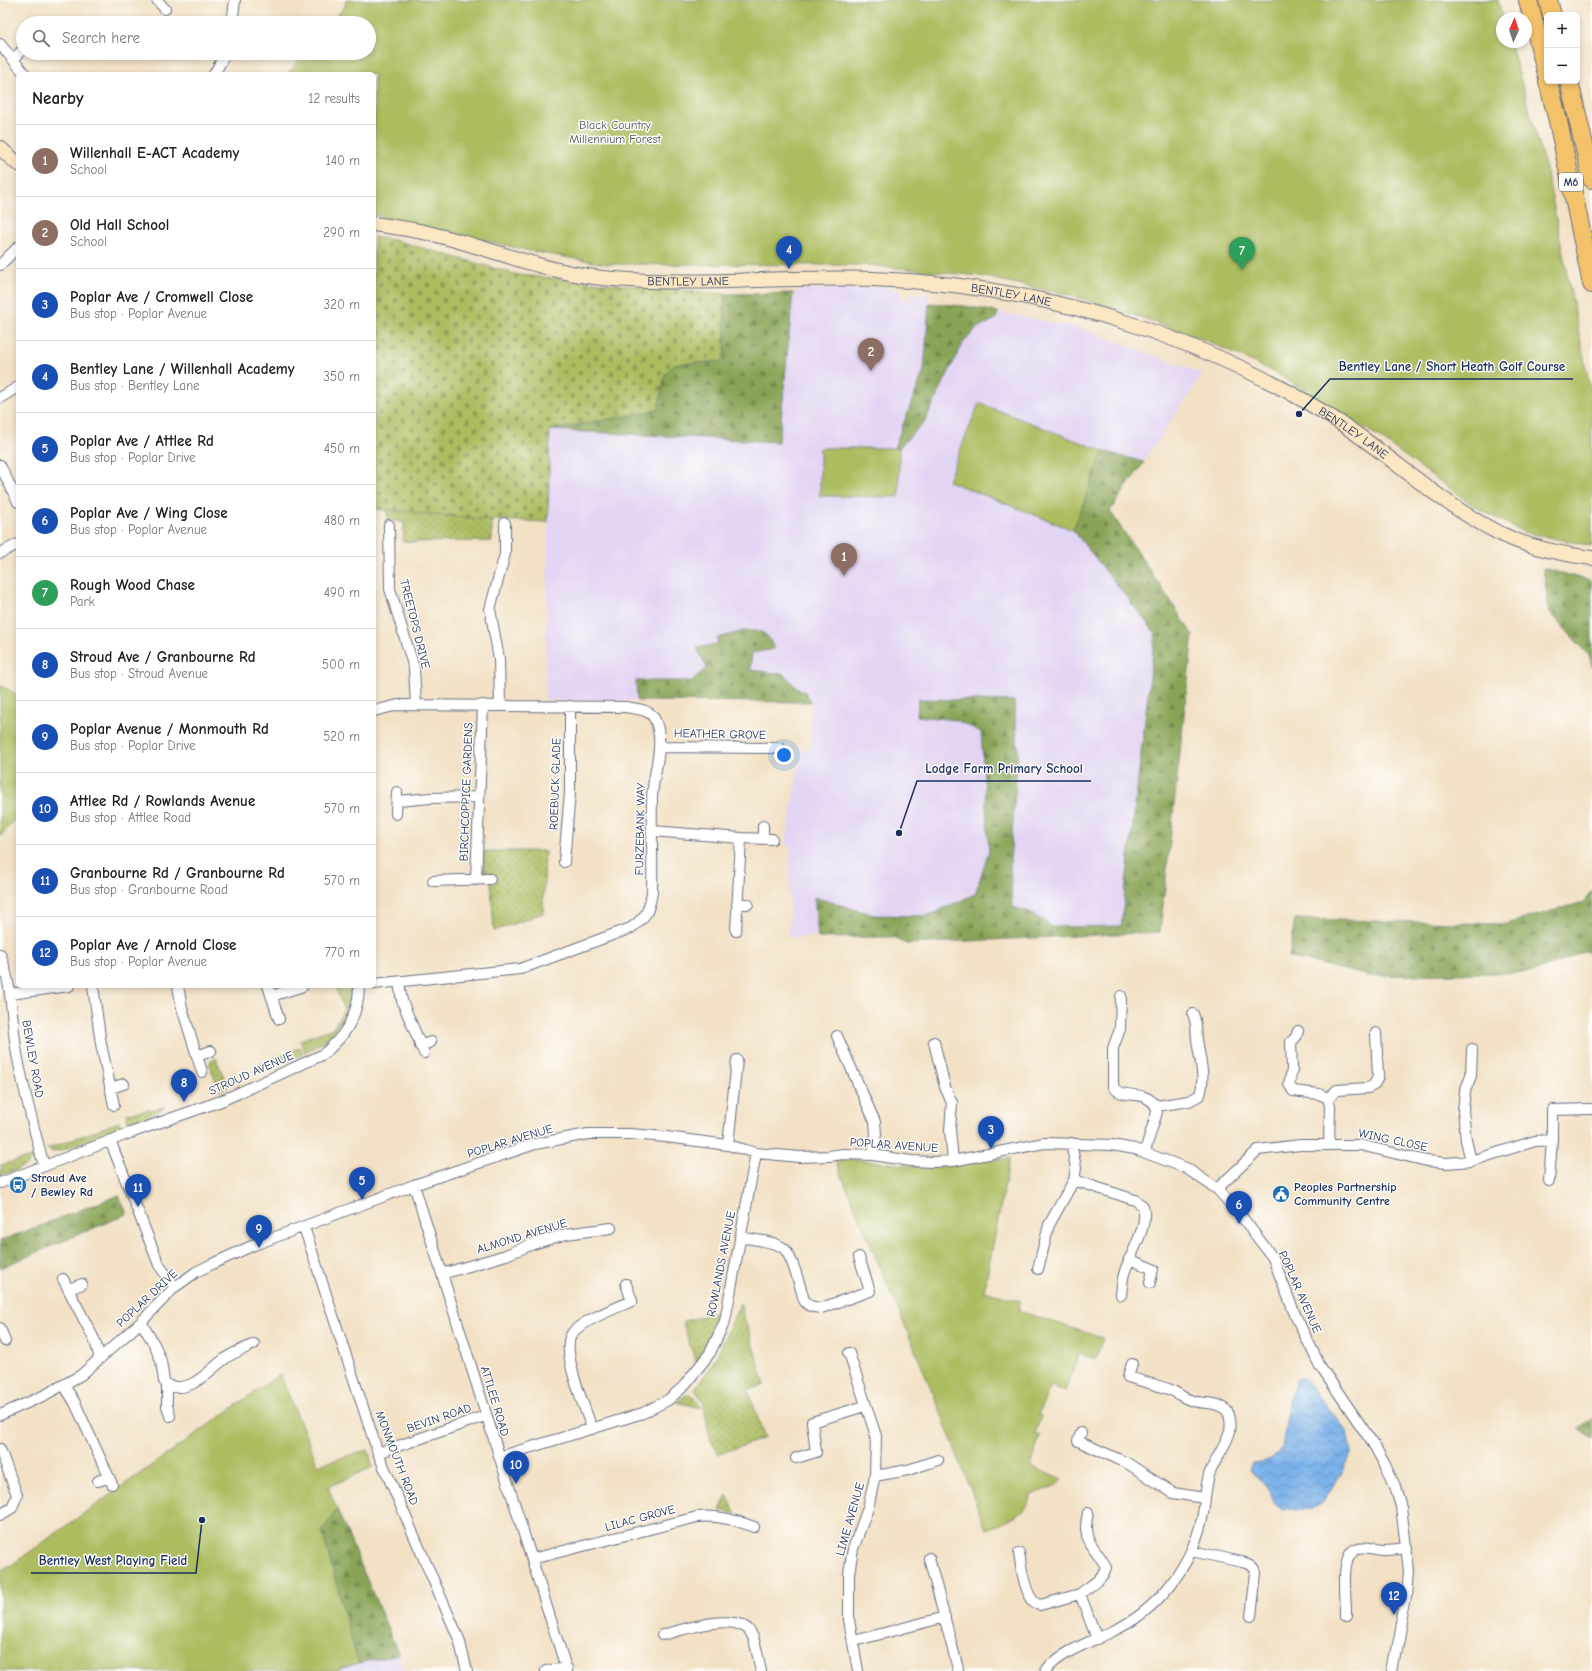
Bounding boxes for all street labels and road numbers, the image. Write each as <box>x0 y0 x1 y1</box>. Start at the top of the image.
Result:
road number: M6 <box>1559 173 1583 191</box>
street label: BENTLEY LANE <box>647 274 729 289</box>
street label: BENTLEY LANE <box>970 281 1053 309</box>
street label: BENTLEY LANE <box>1316 404 1391 462</box>
street label: TREETOPS DRIVE <box>397 578 433 670</box>
street label: BIRCHCOPPICE GARDENS <box>457 722 475 862</box>
street label: HEATHER GROVE <box>674 726 766 742</box>
street label: ROEBUCK GLADE <box>546 738 564 830</box>
street label: FURZEBANK WAY <box>632 782 648 876</box>
street label: BEWLEY ROAD <box>19 1019 47 1099</box>
street label: STROUD AVENUE <box>207 1048 295 1098</box>
street label: POPLAR AVENUE <box>465 1121 555 1161</box>
street label: WING CLOSE <box>1357 1126 1429 1154</box>
street label: POPLAR AVENUE <box>849 1135 939 1155</box>
street label: ROWLANDS AVENUE <box>704 1210 738 1318</box>
street label: ALMOND AVENUE <box>475 1216 569 1256</box>
street label: POPLAR AVENUE <box>1276 1249 1324 1335</box>
street label: POPLAR DRIVE <box>114 1266 180 1330</box>
street label: ATTLEE ROAD <box>478 1364 512 1438</box>
street label: BEVIN ROAD <box>405 1400 473 1436</box>
street label: MONMOUTH ROAD <box>373 1409 421 1507</box>
street label: LIME AVENUE <box>833 1481 867 1557</box>
street label: LILAC GROVE <box>603 1502 677 1534</box>

